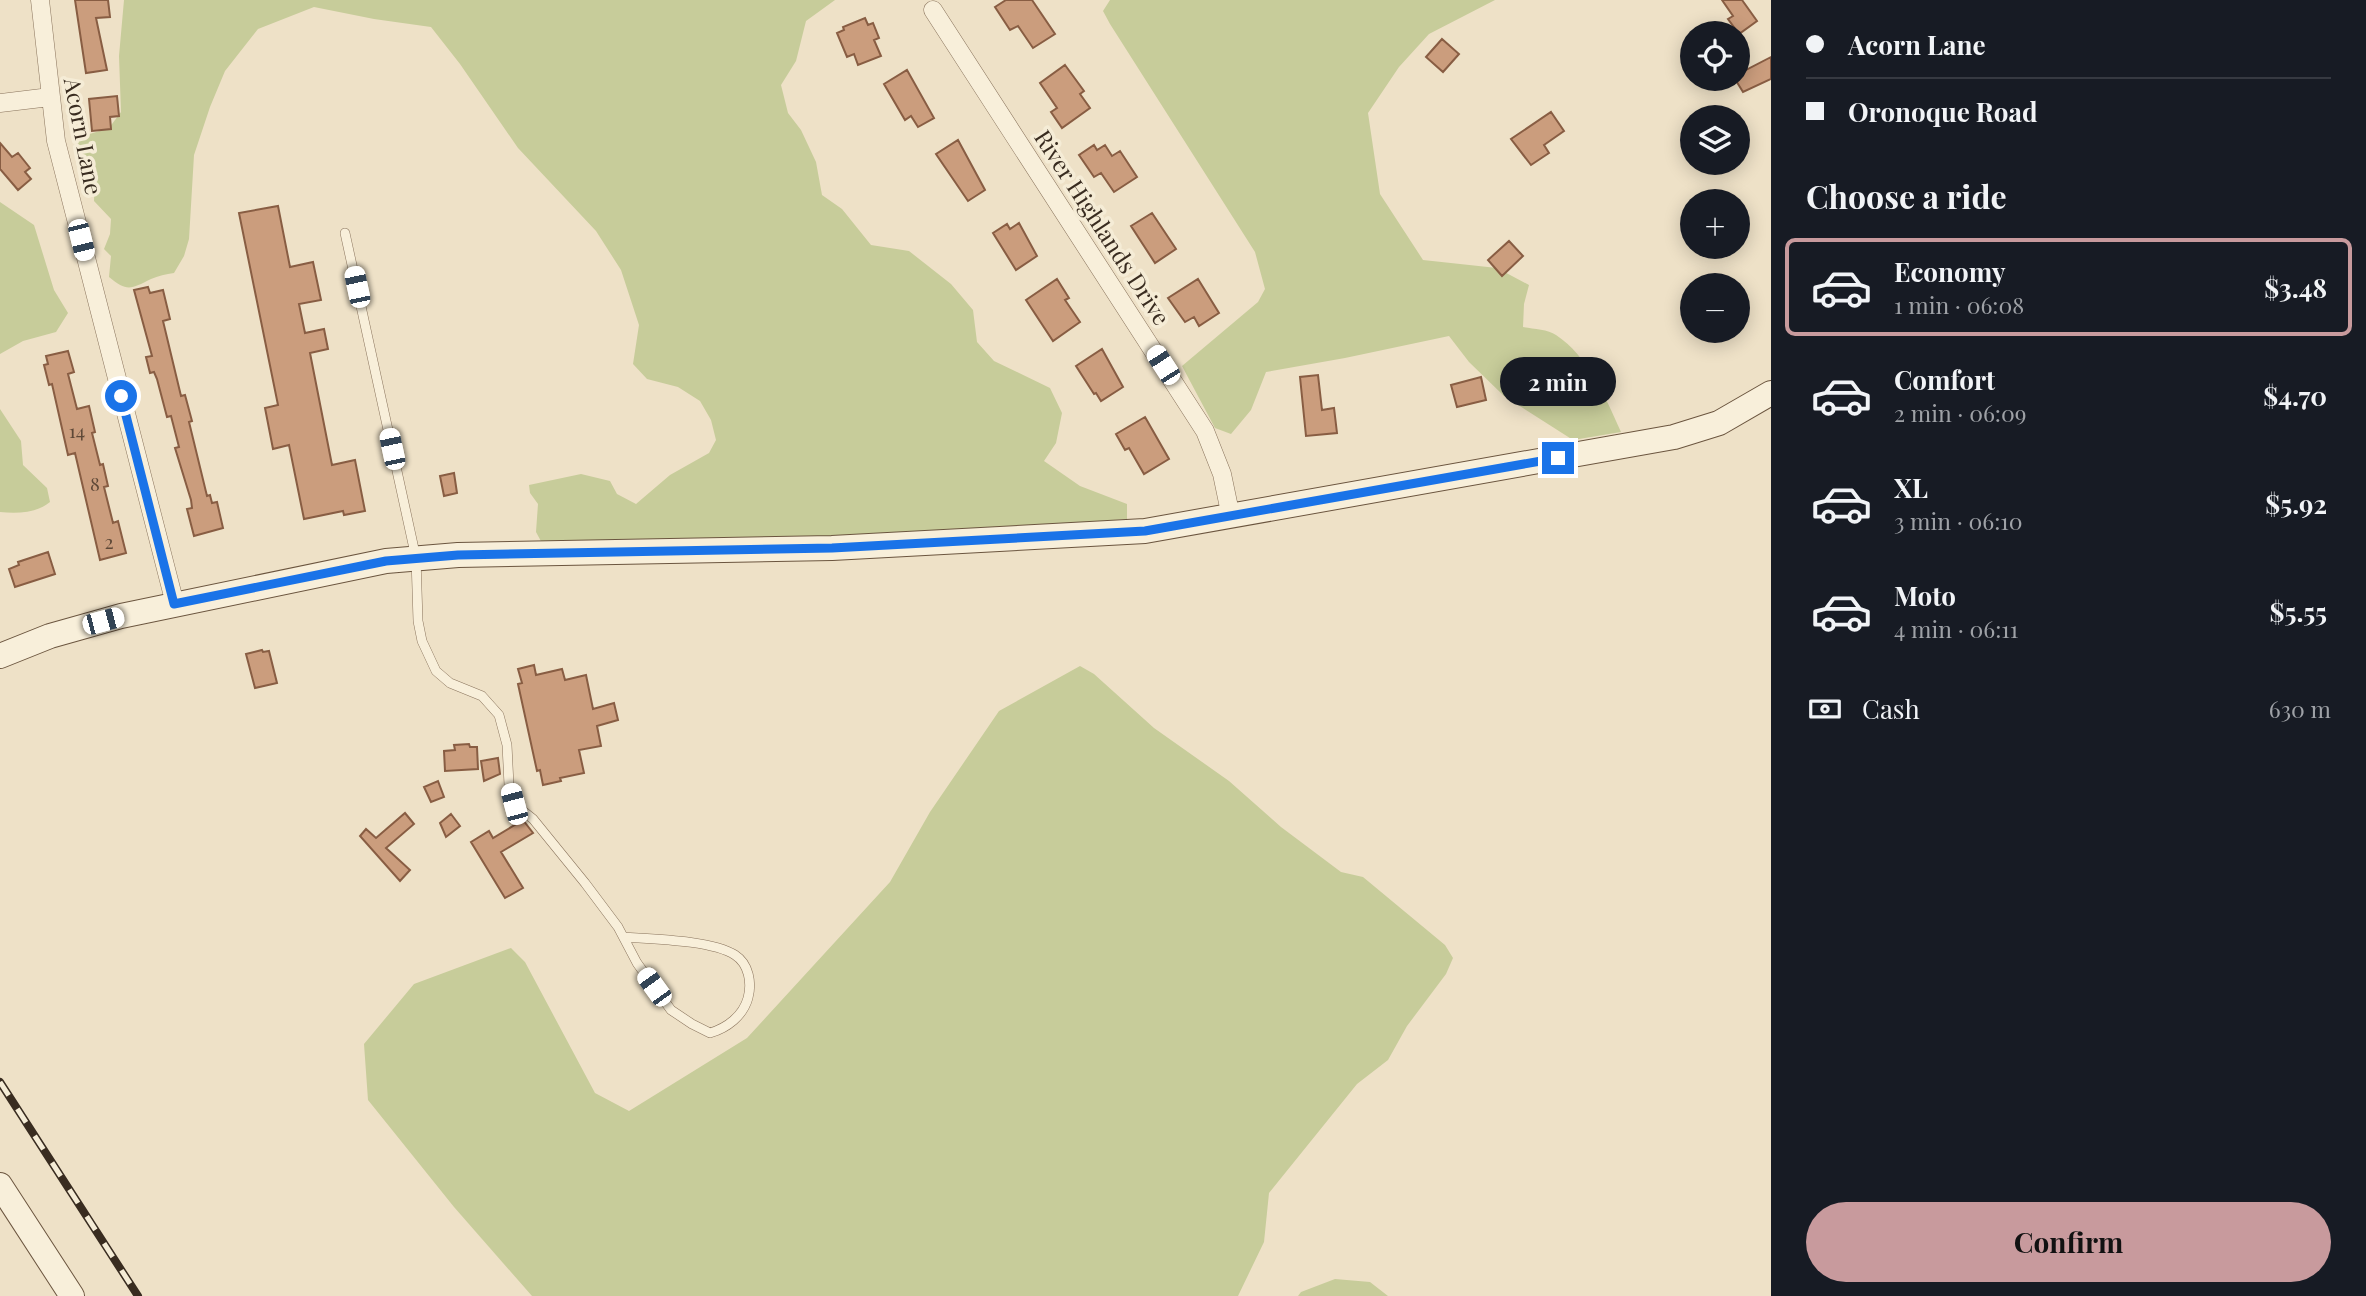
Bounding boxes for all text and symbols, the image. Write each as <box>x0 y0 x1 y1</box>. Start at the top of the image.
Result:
map controls <box>1680 21 1750 343</box>
button: locate <box>1680 21 1750 91</box>
text: Acorn Lane <box>1848 27 1986 62</box>
street label: Acorn Lane <box>57 74 111 197</box>
text: Oronoque Road <box>1848 94 2038 129</box>
button: layers <box>1680 105 1750 175</box>
street label: River Highlands Drive <box>1028 123 1178 331</box>
text: Choose a ride <box>1806 174 2007 217</box>
button: + <box>1680 189 1750 259</box>
car <box>66 217 97 263</box>
text: Economy <box>1894 254 2005 289</box>
icon: car <box>1810 256 1873 319</box>
car <box>343 264 372 310</box>
text: $3.48 <box>2264 270 2327 305</box>
button: − <box>1680 273 1750 343</box>
text: 1 min · 06:08 <box>1894 289 2024 320</box>
car <box>1143 342 1184 388</box>
callout: 2 min <box>1500 356 1616 406</box>
text: Comfort <box>1894 362 1995 397</box>
icon: car <box>1810 364 1873 427</box>
text: 2 min <box>1528 366 1588 397</box>
text: $4.70 <box>2263 378 2327 413</box>
route start <box>105 380 137 412</box>
text: 2 min · 06:09 <box>1894 397 2026 428</box>
house number: 14 <box>69 417 85 443</box>
car <box>378 426 407 472</box>
route end <box>1542 442 1574 474</box>
house number: 8 <box>90 470 100 496</box>
text: XL <box>1894 470 1928 505</box>
icon: car <box>1810 472 1873 535</box>
text: $5.92 <box>2265 486 2327 521</box>
text: 3 min · 06:10 <box>1894 505 2023 536</box>
house number: 2 <box>104 528 114 554</box>
text: Moto <box>1894 578 1956 613</box>
icon: car <box>1810 580 1873 643</box>
text: $5.55 <box>2270 594 2327 629</box>
car <box>80 605 127 637</box>
text: 4 min · 06:11 <box>1894 613 2018 644</box>
icon: cash <box>1806 690 1844 728</box>
text: Cash <box>1862 691 1920 726</box>
text: 630 m <box>2269 693 2331 724</box>
car <box>499 781 530 827</box>
car <box>634 964 675 1010</box>
button: Confirm <box>1806 1202 2331 1282</box>

